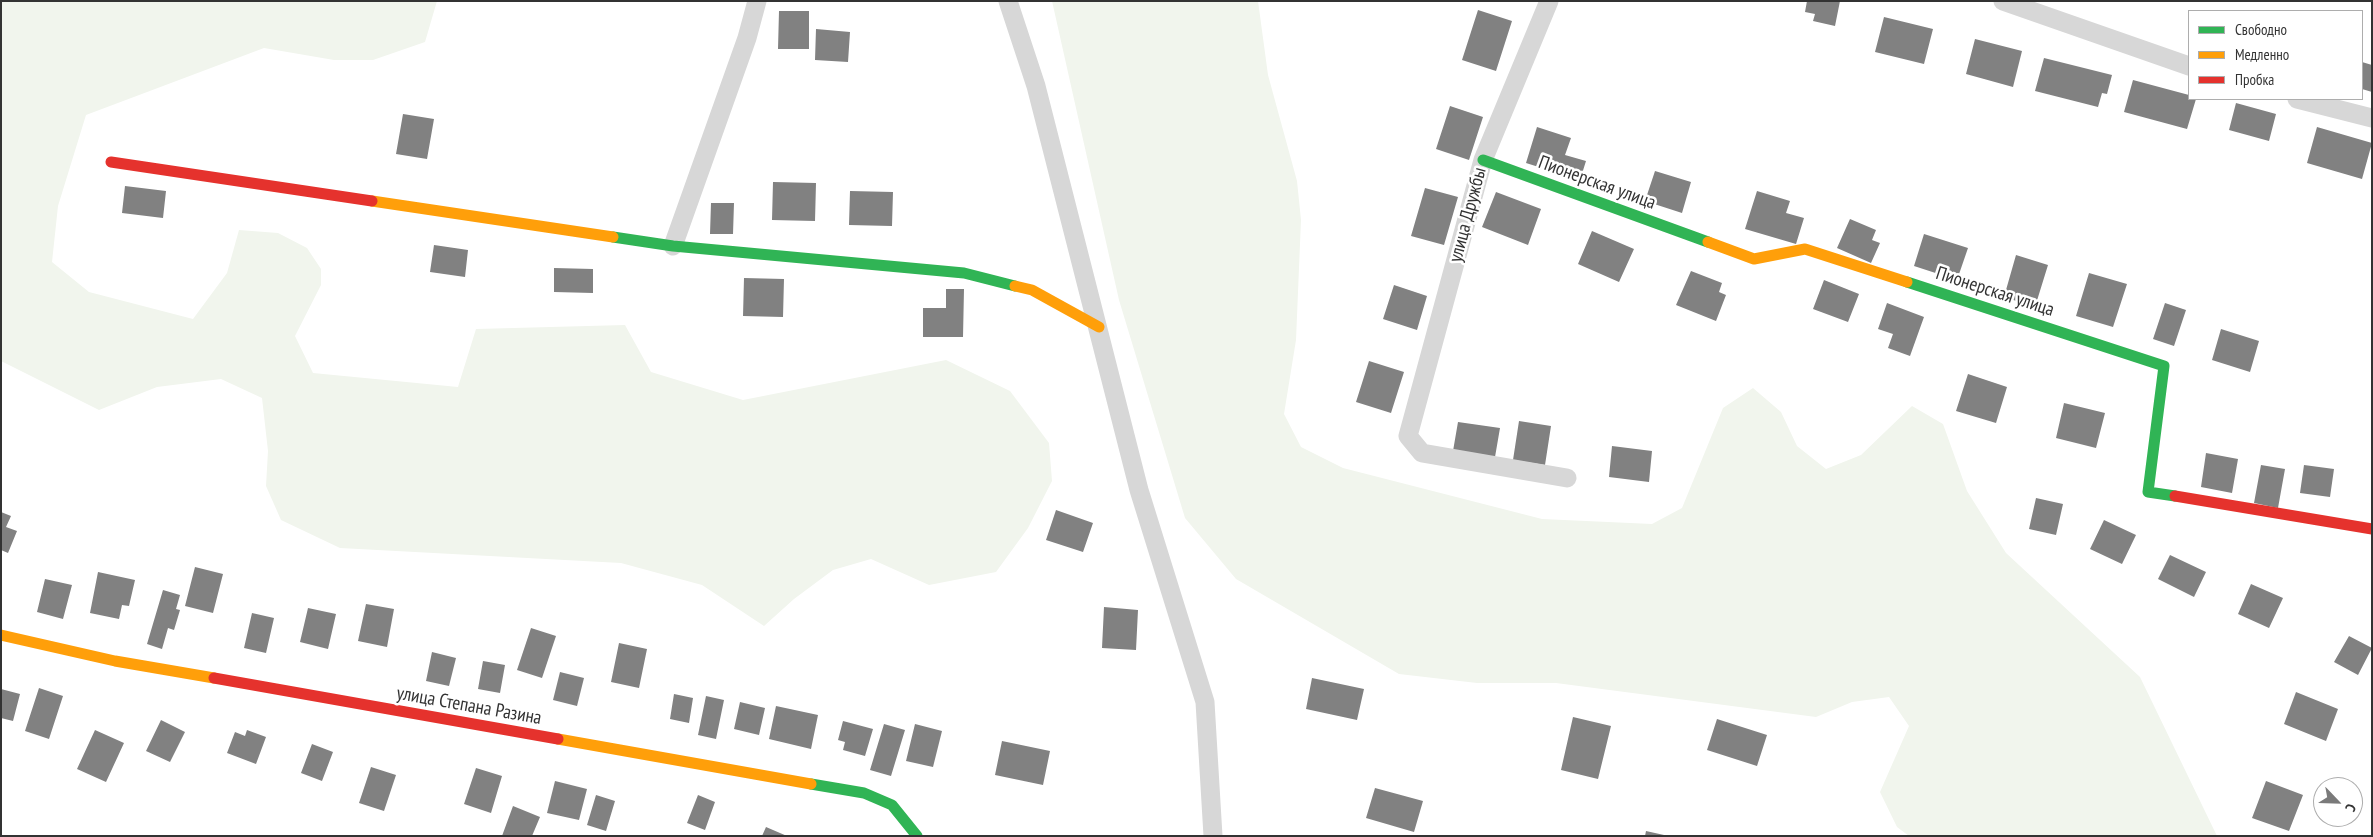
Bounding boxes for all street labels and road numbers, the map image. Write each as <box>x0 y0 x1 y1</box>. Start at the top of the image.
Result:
street label: Пионерская улица <box>1535 151 1659 215</box>
street label: улица Дружбы <box>1444 165 1492 265</box>
street label: Пионерская улица <box>1933 262 2057 322</box>
street label: улица Степана Разина <box>395 682 543 730</box>

